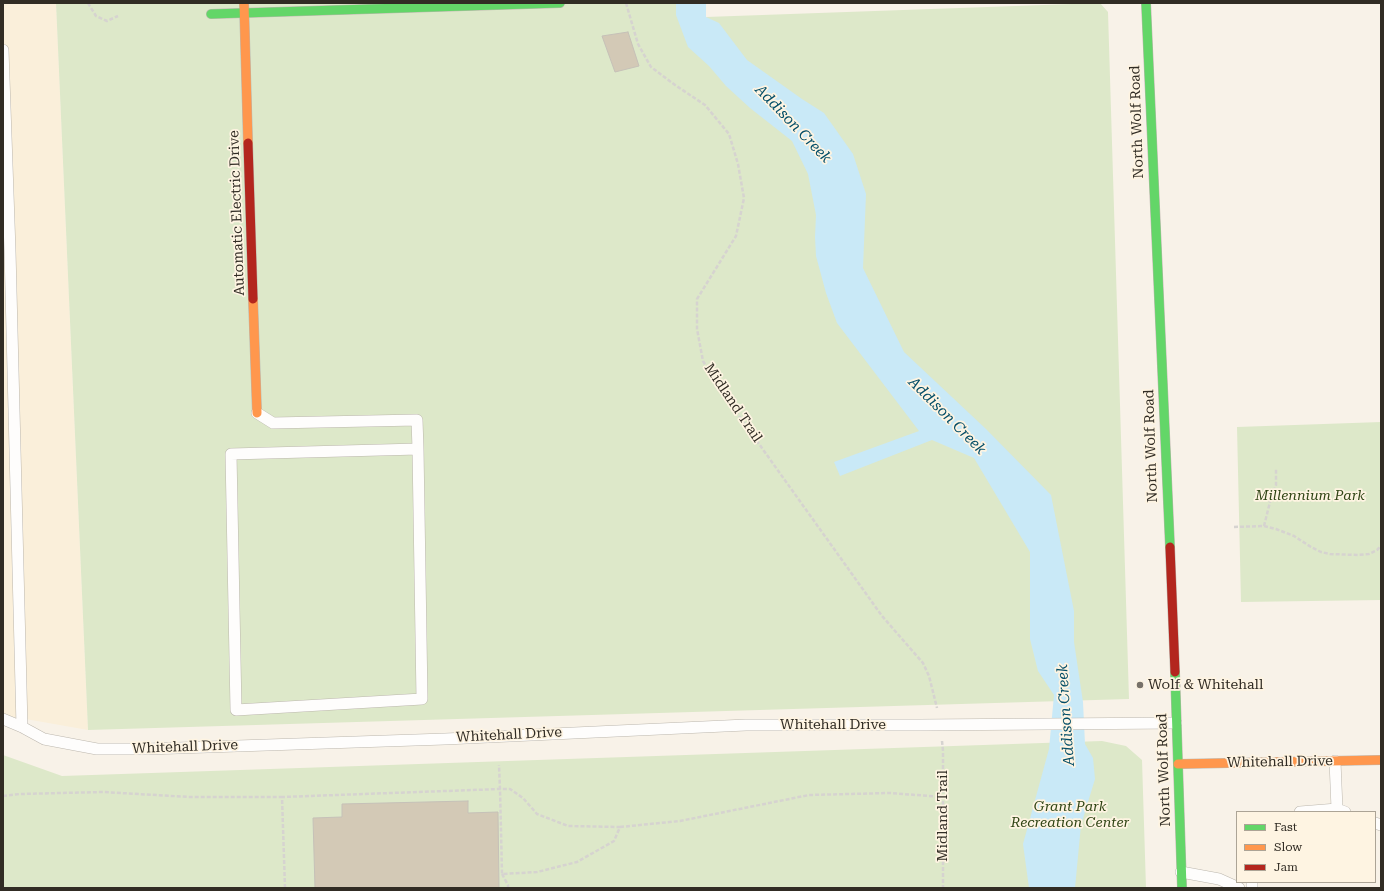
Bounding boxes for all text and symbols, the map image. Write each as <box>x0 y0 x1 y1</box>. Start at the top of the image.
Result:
street label: North Wolf Road <box>1127 65 1147 179</box>
water label: Addison Creek <box>751 81 835 167</box>
street label: Automatic Electric Drive <box>226 130 248 296</box>
street label: Midland Trail <box>700 360 766 446</box>
water label: Addison Creek <box>905 374 989 458</box>
street label: North Wolf Road <box>1141 389 1161 503</box>
park label: Millennium Park <box>1255 488 1365 504</box>
water label: Addison Creek <box>1053 664 1079 766</box>
place label: Wolf & Whitehall <box>1148 677 1263 693</box>
marker: Wolf & Whitehall <box>1135 680 1145 690</box>
street label: North Wolf Road <box>1154 713 1174 827</box>
street label: Whitehall Drive <box>780 717 886 733</box>
street label: Whitehall Drive <box>456 724 562 746</box>
street label: Whitehall Drive <box>132 737 238 757</box>
street label: Whitehall Drive <box>1227 753 1333 771</box>
street label: Midland Trail <box>935 770 951 862</box>
park label: Grant Park Recreation Center <box>1011 799 1129 832</box>
legend <box>1236 811 1376 883</box>
text: Fast <box>1274 820 1297 834</box>
text: Slow <box>1274 840 1302 854</box>
text: Jam <box>1274 860 1298 874</box>

